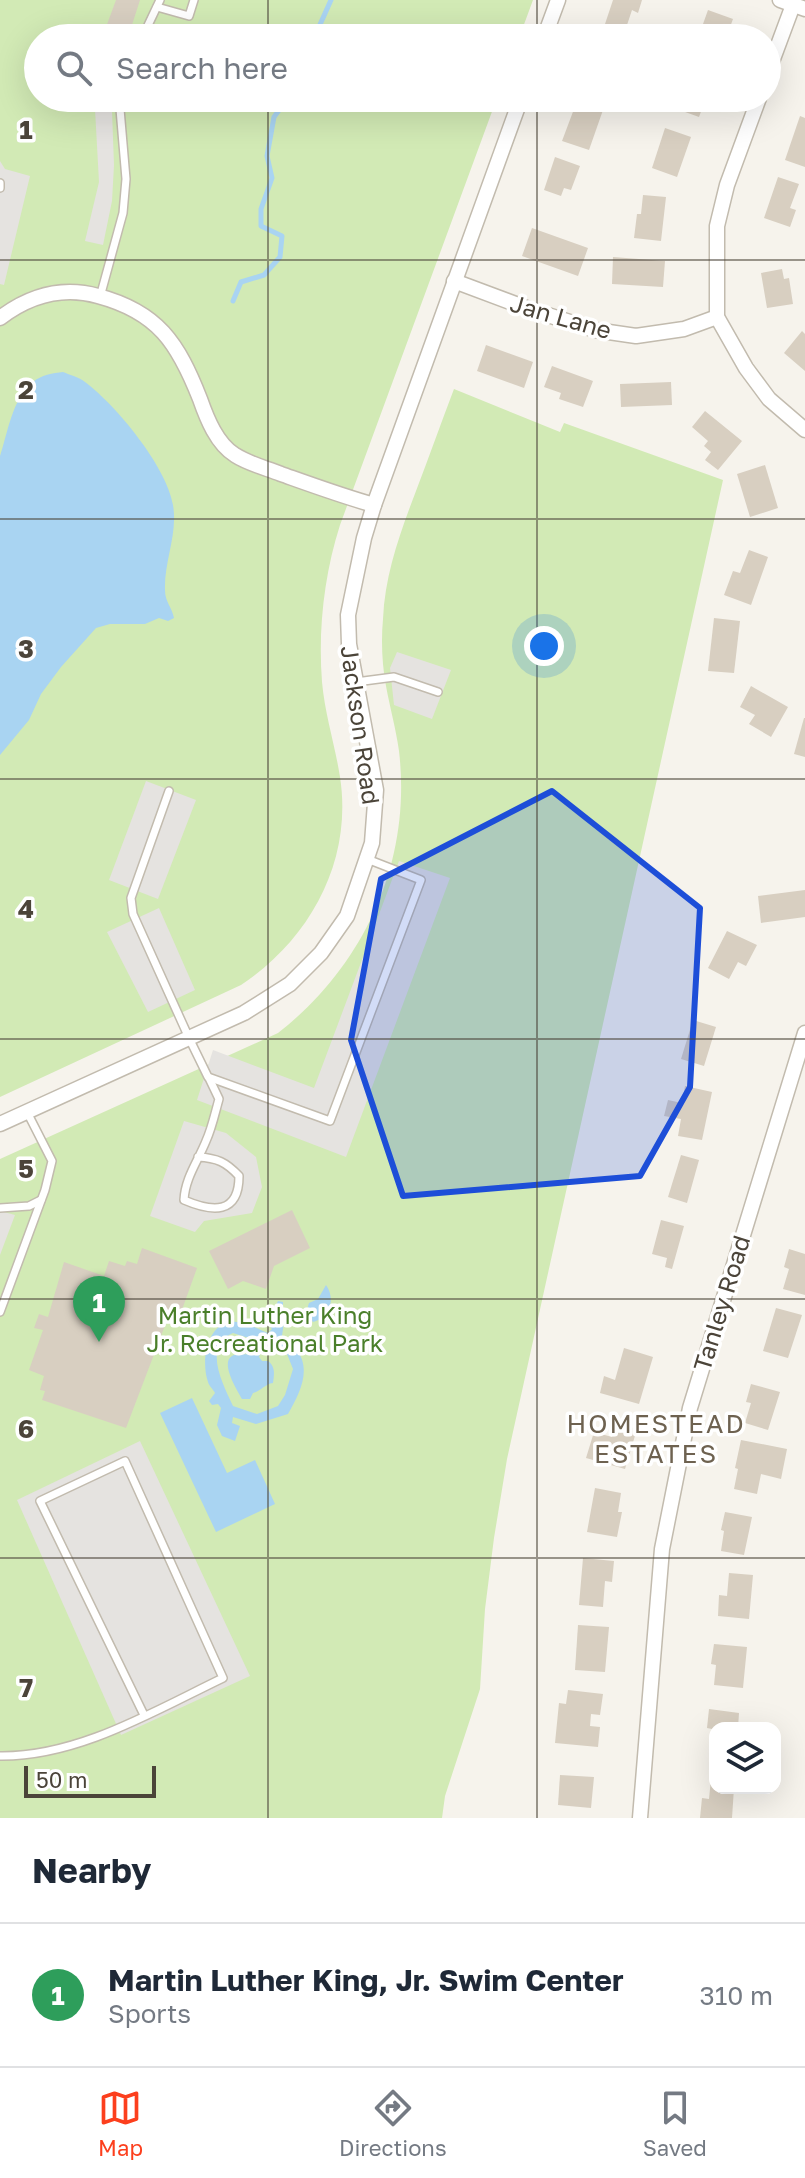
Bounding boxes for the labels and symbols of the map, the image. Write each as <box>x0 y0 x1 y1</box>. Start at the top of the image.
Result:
text: 1 <box>19 114 33 145</box>
street label: Jan Lane <box>507 288 615 344</box>
text: 2 <box>18 374 34 405</box>
your location <box>524 626 564 666</box>
text: 3 <box>18 633 34 664</box>
street label: Jackson Road <box>335 644 387 806</box>
text: 4 <box>18 893 34 924</box>
text: 5 <box>18 1153 34 1184</box>
street label: Tanley Road <box>687 1232 755 1374</box>
pin: 1 <box>73 1276 125 1342</box>
park label: Martin Luther King Jr. Recreational Park <box>147 1300 383 1357</box>
district label: HOMESTEAD ESTATES <box>566 1408 746 1469</box>
text: 6 <box>18 1413 34 1444</box>
text: 7 <box>19 1672 33 1703</box>
scale bar <box>24 1762 156 1798</box>

